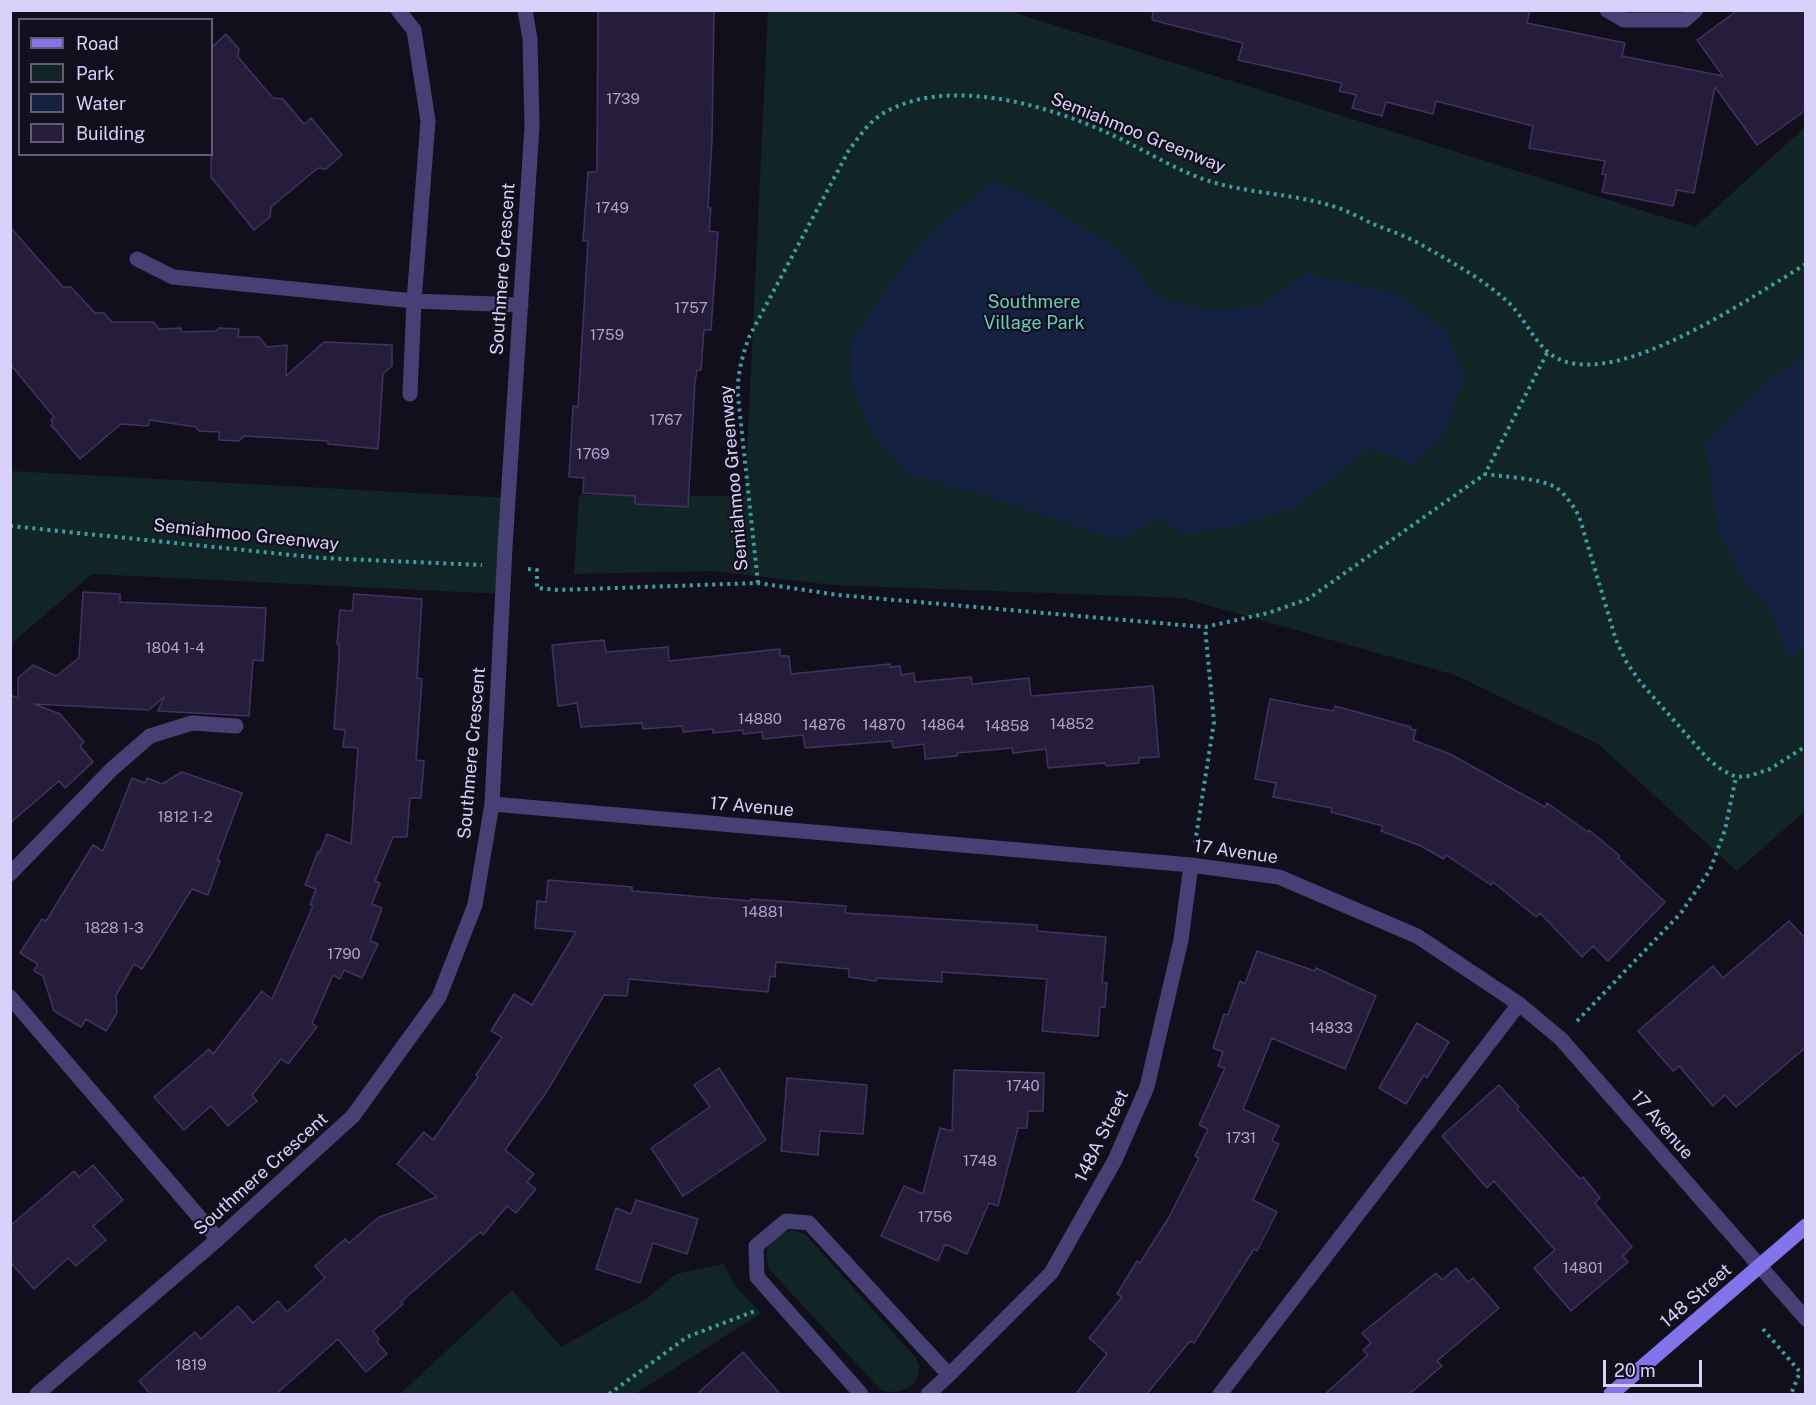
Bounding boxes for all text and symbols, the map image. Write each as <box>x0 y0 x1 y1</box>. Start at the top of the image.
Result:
legend <box>18 18 213 156</box>
text: Road <box>76 33 119 54</box>
text: Park <box>76 63 114 84</box>
street label: Semiahmoo Greenway <box>1047 88 1229 178</box>
house number: 1739 <box>606 90 640 108</box>
text: Water <box>76 93 126 114</box>
text: Building <box>76 123 145 144</box>
street label: Southmere Crescent <box>486 182 520 356</box>
house number: 1749 <box>595 199 629 217</box>
park label: Southmere Village Park <box>983 291 1085 334</box>
house number: 1757 <box>674 299 708 317</box>
house number: 1759 <box>590 326 624 344</box>
street label: Semiahmoo Greenway <box>715 384 753 572</box>
house number: 1767 <box>650 411 682 429</box>
house number: 1769 <box>576 445 610 463</box>
street label: Semiahmoo Greenway <box>152 515 340 555</box>
house number: 1804 1-4 <box>145 639 205 657</box>
street label: Southmere Crescent <box>454 666 490 840</box>
house number: 14880 <box>738 710 782 728</box>
house number: 14852 <box>1050 715 1094 733</box>
house number: 14876 <box>802 716 846 734</box>
house number: 14870 <box>863 716 905 734</box>
house number: 14864 <box>921 716 965 734</box>
house number: 14858 <box>985 717 1029 735</box>
street label: 17 Avenue <box>709 793 795 821</box>
house number: 1812 1-2 <box>157 808 213 826</box>
street label: 17 Avenue <box>1193 835 1279 869</box>
house number: 14881 <box>743 903 783 921</box>
house number: 1828 1-3 <box>84 919 144 937</box>
house number: 1790 <box>327 945 361 963</box>
house number: 14833 <box>1309 1019 1353 1037</box>
house number: 1740 <box>1006 1077 1040 1095</box>
street label: 148A Street <box>1070 1086 1134 1186</box>
street label: 17 Avenue <box>1626 1086 1698 1164</box>
street label: Southmere Crescent <box>190 1108 332 1240</box>
house number: 1731 <box>1226 1129 1256 1147</box>
house number: 1748 <box>963 1152 997 1170</box>
house number: 1756 <box>918 1208 952 1226</box>
house number: 14801 <box>1563 1259 1603 1277</box>
street label: 148 Street <box>1656 1259 1736 1333</box>
scale bar <box>1606 1348 1705 1386</box>
house number: 1819 <box>175 1356 207 1374</box>
text: 20 m <box>1614 1360 1656 1381</box>

